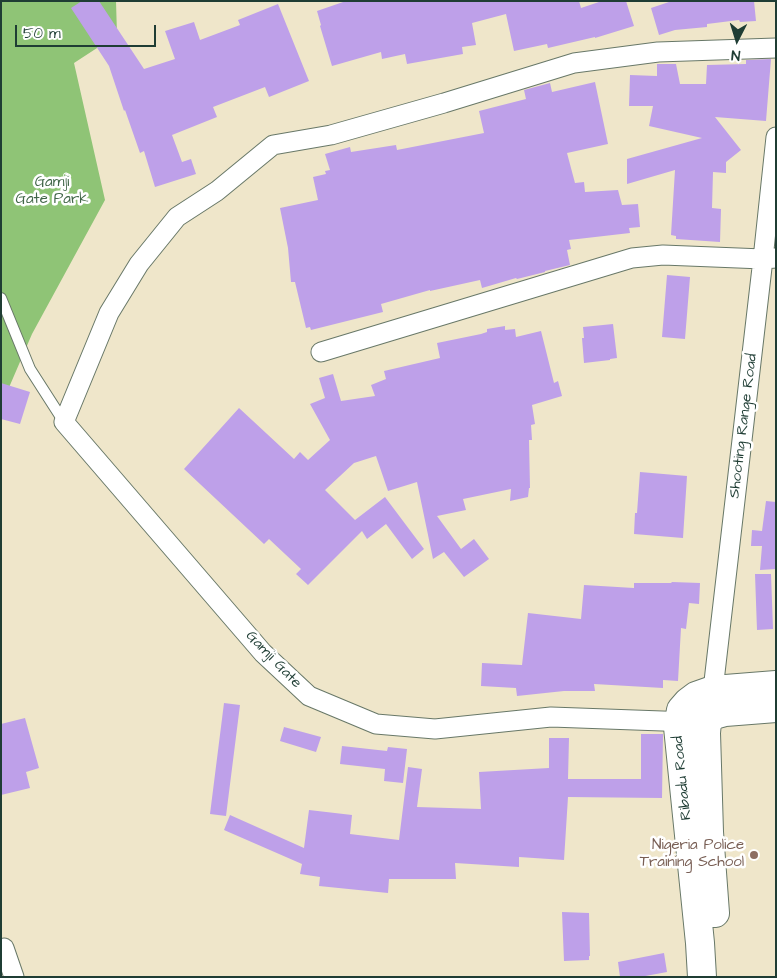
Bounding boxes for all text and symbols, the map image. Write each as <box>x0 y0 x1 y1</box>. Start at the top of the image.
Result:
scale bar <box>18 15 159 47</box>
north arrow <box>712 15 762 65</box>
text: 50 m <box>23 23 61 44</box>
text: N <box>730 45 741 65</box>
park label: Gamji Gate Park <box>16 174 88 209</box>
street label: Shooting Range Road <box>726 353 762 499</box>
street label: Gamji Gate <box>241 628 305 692</box>
street label: Ribadu Road <box>670 735 696 821</box>
place label: Nigeria Police Training School <box>640 837 744 872</box>
marker: Nigeria Police Training School <box>748 849 760 861</box>

